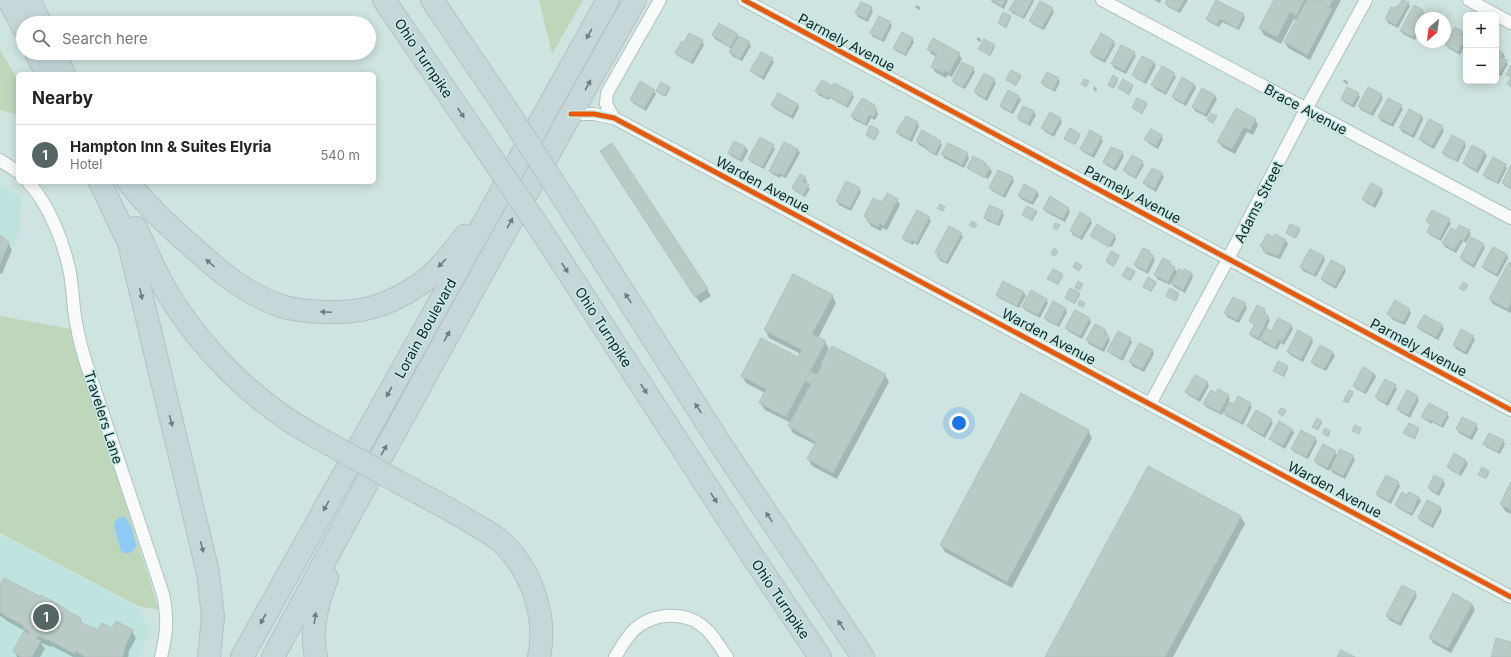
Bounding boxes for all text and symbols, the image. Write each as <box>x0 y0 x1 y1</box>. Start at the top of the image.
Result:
street label: Parmely Avenue <box>796 9 898 75</box>
north arrow <box>1415 12 1451 48</box>
map controls <box>1463 12 1499 84</box>
button: + <box>1463 12 1499 48</box>
street label: Ohio Turnpike <box>391 15 457 101</box>
search box <box>16 16 376 60</box>
icon: search <box>30 27 52 49</box>
one-way arrow <box>586 28 593 40</box>
text: Search here <box>62 29 148 48</box>
button: − <box>1463 48 1499 84</box>
one-way arrow <box>584 79 591 91</box>
street label: Brace Avenue <box>1262 80 1350 138</box>
text: Nearby <box>32 88 93 108</box>
one-way arrow <box>457 108 465 119</box>
text: Hampton Inn & Suites Elyria <box>70 137 271 156</box>
text: 1 <box>42 147 48 163</box>
text: 540 m <box>320 147 360 163</box>
street label: Warden Avenue <box>713 152 813 216</box>
text: Hotel <box>70 156 102 172</box>
street label: Adams Street <box>1230 158 1286 246</box>
street label: Parmely Avenue <box>1082 161 1184 227</box>
one-way arrow <box>507 217 513 228</box>
one-way arrow <box>204 258 215 267</box>
one-way arrow <box>437 258 447 268</box>
one-way arrow <box>561 263 569 273</box>
street label: Lorain Boulevard <box>391 275 459 381</box>
street label: Ohio Turnpike <box>572 284 636 370</box>
one-way arrow <box>139 288 145 300</box>
one-way arrow <box>624 292 631 304</box>
street label: Warden Avenue <box>999 304 1099 368</box>
one-way arrow <box>319 309 332 315</box>
street label: Parmely Avenue <box>1368 314 1470 380</box>
one-way arrow <box>444 330 451 342</box>
street label: Travelers Lane <box>81 368 127 466</box>
one-way arrow <box>640 383 647 395</box>
one-way arrow <box>386 386 393 398</box>
one-way arrow <box>694 402 701 414</box>
your location <box>949 413 969 433</box>
one-way arrow <box>169 414 175 427</box>
one-way arrow <box>381 444 388 456</box>
street label: Warden Avenue <box>1285 457 1385 521</box>
one-way arrow <box>710 493 718 503</box>
one-way arrow <box>323 500 330 511</box>
one-way arrow <box>765 511 773 522</box>
one-way arrow <box>199 541 205 553</box>
street label: Ohio Turnpike <box>748 556 814 642</box>
pin: 1 <box>33 602 59 632</box>
one-way arrow <box>312 612 318 624</box>
one-way arrow <box>260 613 266 625</box>
one-way arrow <box>837 620 845 630</box>

